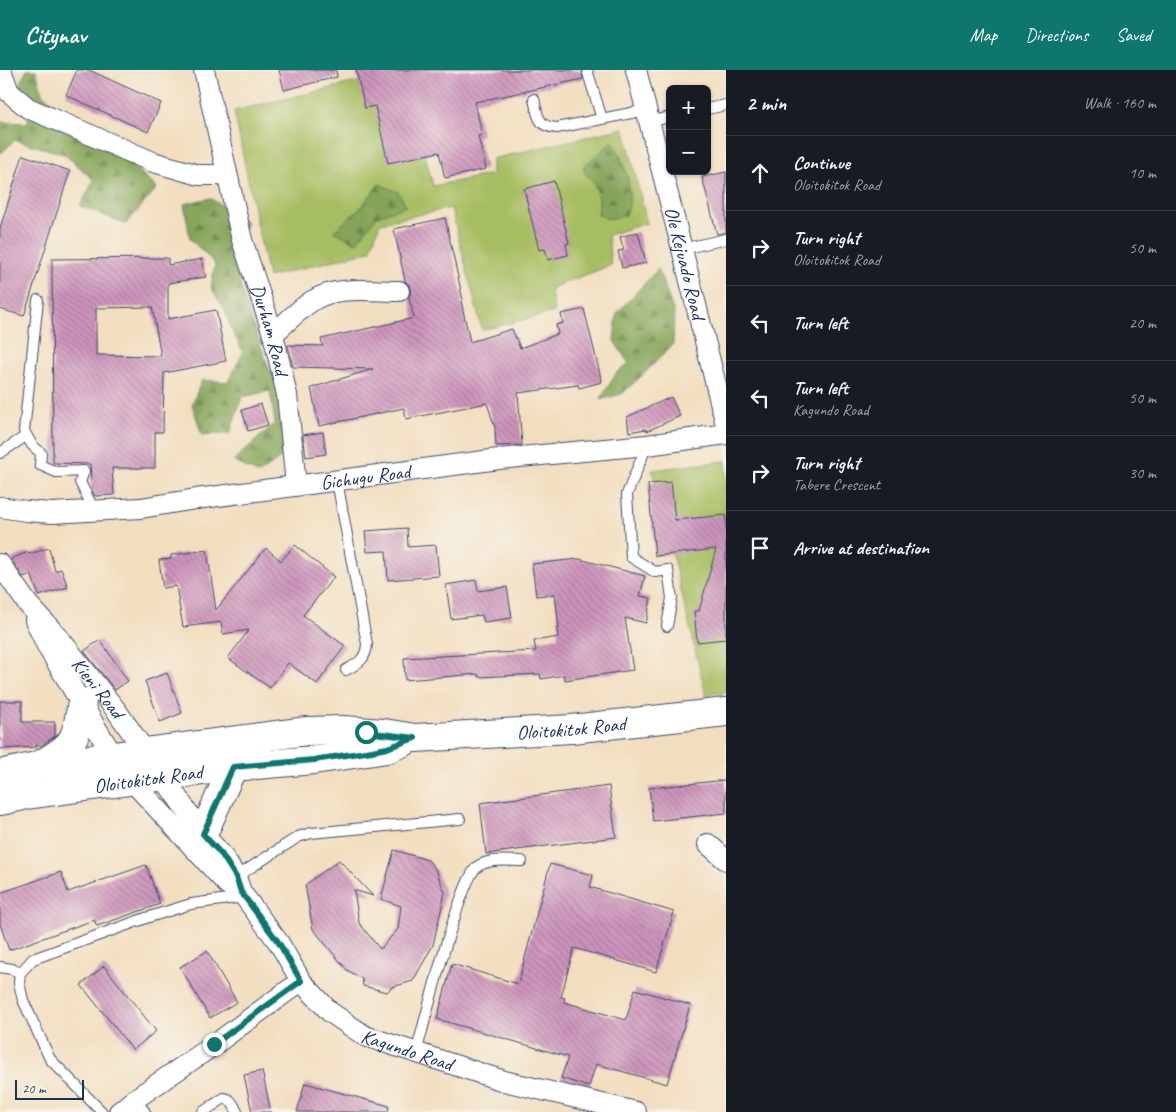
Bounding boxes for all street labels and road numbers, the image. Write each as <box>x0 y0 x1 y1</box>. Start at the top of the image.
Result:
street label: Ole Kejuado Road <box>659 204 712 325</box>
street label: Durham Road <box>245 281 295 380</box>
street label: Gichugu Road <box>319 458 415 495</box>
street label: Kieni Road <box>66 652 132 725</box>
street label: Oloitokitok Road <box>516 710 630 745</box>
street label: Oloitokitok Road <box>92 758 207 798</box>
street label: Kagundo Road <box>358 1023 459 1077</box>

